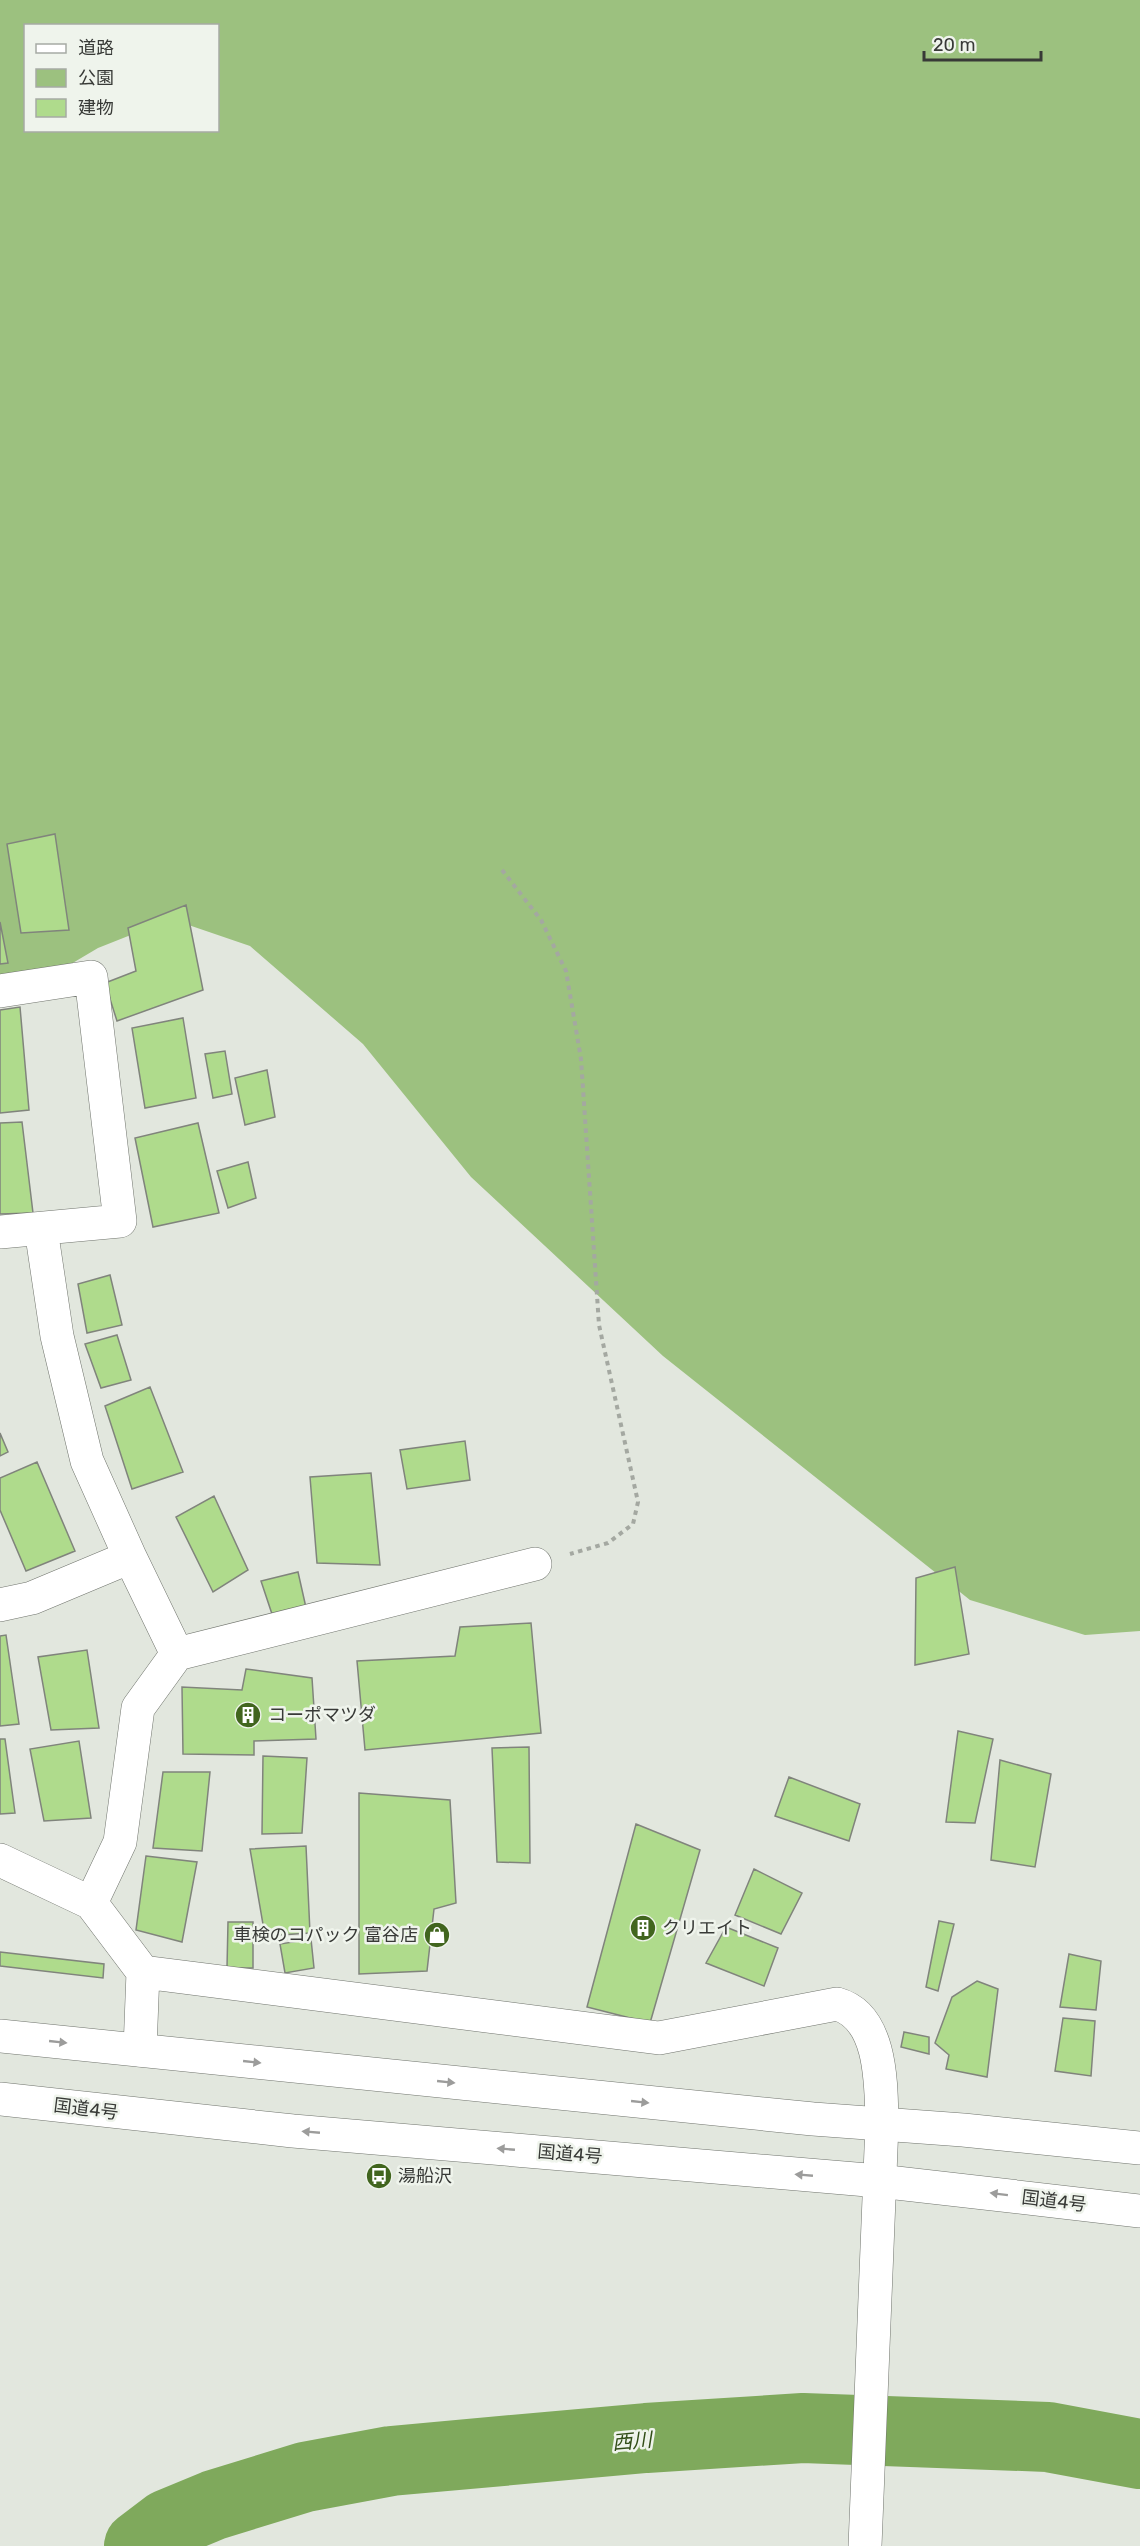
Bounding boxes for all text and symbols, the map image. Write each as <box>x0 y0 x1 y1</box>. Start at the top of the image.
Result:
legend <box>24 24 219 132</box>
scale bar <box>924 24 1041 62</box>
text: 20 m <box>933 34 975 56</box>
text: 道路 <box>78 37 114 59</box>
text: 公園 <box>78 67 114 89</box>
text: 建物 <box>78 97 114 119</box>
building icon: コーポマツダ <box>233 1700 263 1730</box>
place label: コーポマツダ <box>268 1704 376 1726</box>
building icon: クリエイト <box>628 1913 658 1943</box>
place label: クリエイト <box>662 1917 752 1939</box>
shop icon: 車検のコパック 富谷店 <box>422 1920 452 1950</box>
place label: 車検のコパック 富谷店 <box>234 1924 418 1946</box>
one-way arrow <box>49 2037 68 2047</box>
one-way arrow <box>243 2057 262 2067</box>
one-way arrow <box>437 2077 456 2087</box>
street label: 国道4号 <box>52 2094 120 2124</box>
one-way arrow <box>631 2097 650 2107</box>
one-way arrow <box>302 2127 321 2137</box>
street label: 国道4号 <box>537 2140 603 2168</box>
one-way arrow <box>496 2144 515 2154</box>
bus stop icon: 湯船沢 <box>364 2161 394 2191</box>
place label: 湯船沢 <box>398 2165 452 2187</box>
one-way arrow <box>795 2170 814 2180</box>
street label: 国道4号 <box>1020 2186 1088 2216</box>
one-way arrow <box>989 2189 1008 2199</box>
water label: 西川 <box>611 2427 655 2455</box>

